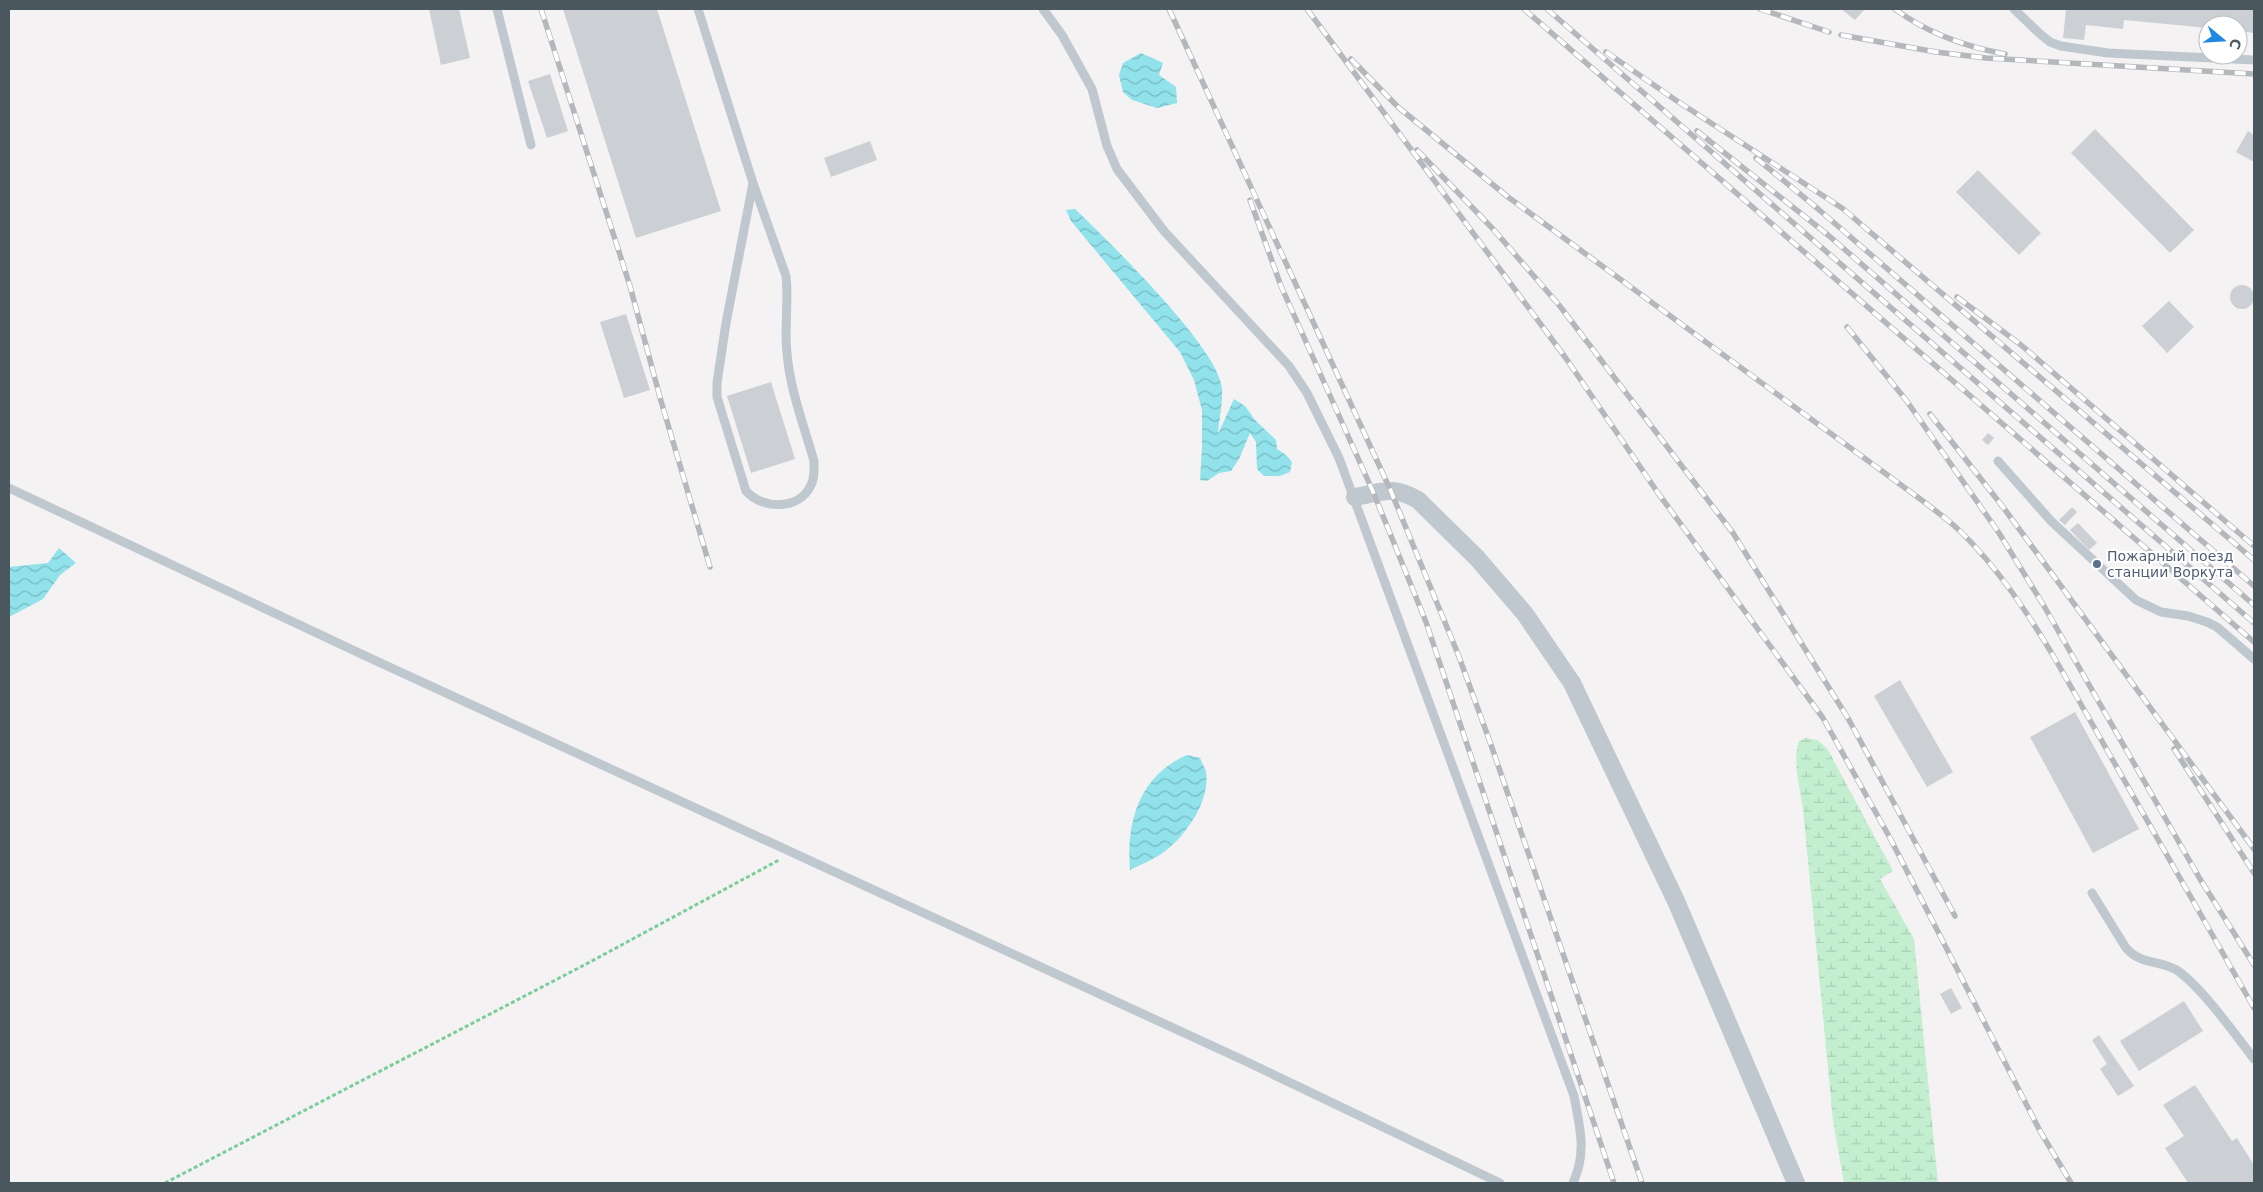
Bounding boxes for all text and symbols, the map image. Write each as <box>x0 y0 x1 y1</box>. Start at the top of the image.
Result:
north arrow <box>2198 15 2248 65</box>
text: С <box>2226 37 2245 51</box>
place label: Пожарный поезд станции Воркута <box>2107 548 2233 580</box>
marker: Пожарный поезд станции Воркута <box>2091 558 2103 570</box>

